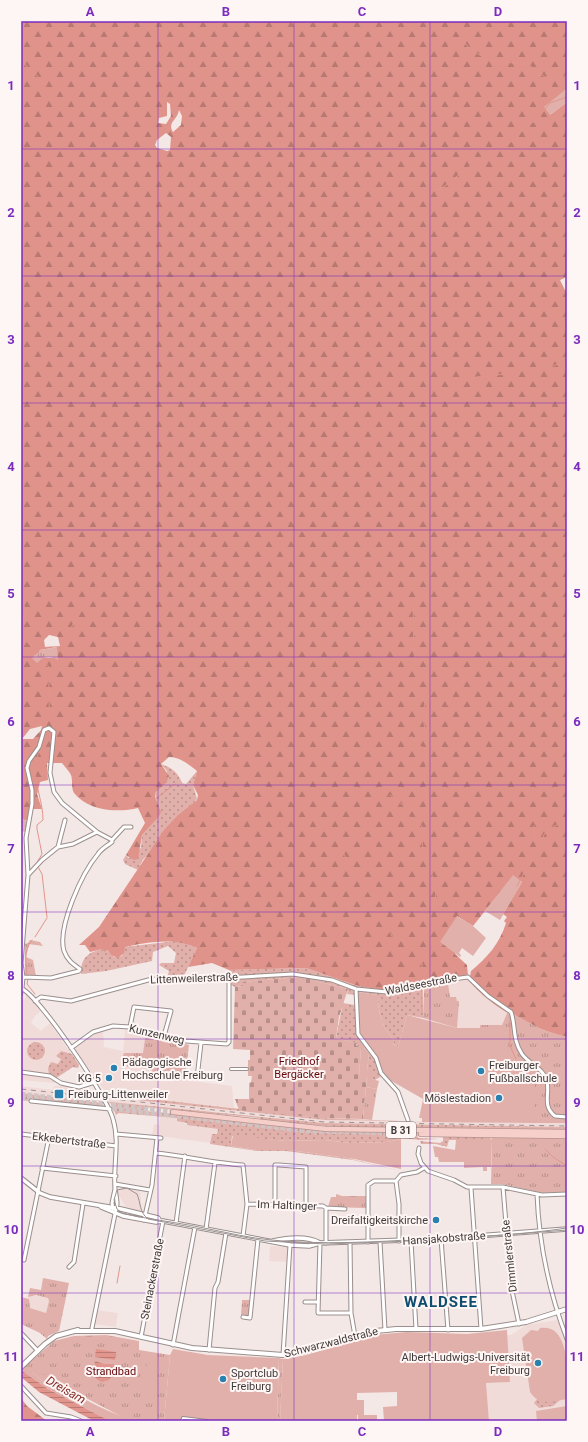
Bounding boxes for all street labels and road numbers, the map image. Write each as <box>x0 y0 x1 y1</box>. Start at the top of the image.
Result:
street label: Littenweilerstraße <box>150 970 238 987</box>
street label: Waldseestraße <box>384 971 458 998</box>
street label: Kunzenweg <box>128 1022 186 1047</box>
road number: B 31 <box>386 1122 416 1138</box>
street label: Ekkebertstraße <box>31 1130 107 1151</box>
street label: Im Haltinger <box>257 1198 317 1213</box>
street label: Dimmlerstraße <box>499 1219 520 1293</box>
street label: Hansjakobstraße <box>402 1229 486 1248</box>
street label: Steinackerstraße <box>138 1237 167 1321</box>
street label: Schwarzwaldstraße <box>283 1325 379 1360</box>

